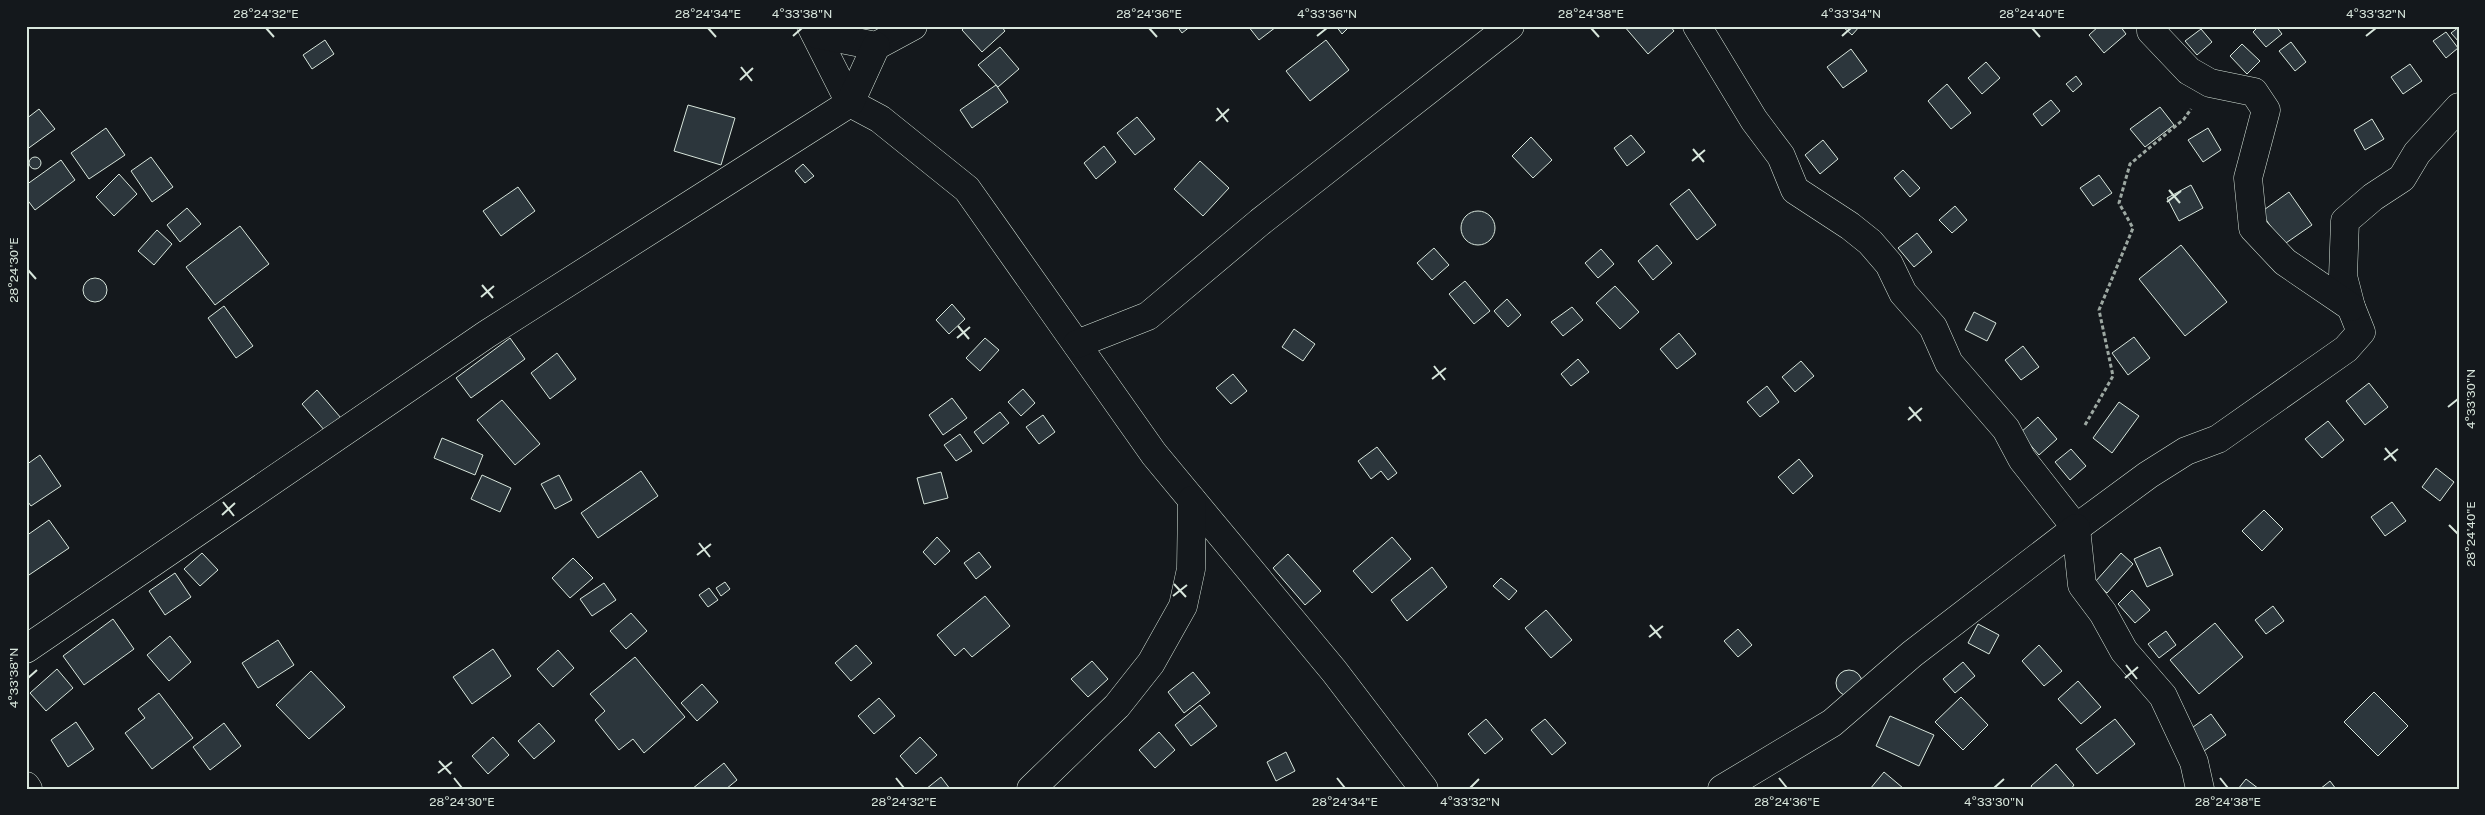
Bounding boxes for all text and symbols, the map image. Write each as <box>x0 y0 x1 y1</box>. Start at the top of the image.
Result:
text: 28°24'32"E <box>233 7 299 21</box>
text: 28°24'34"E <box>675 7 741 21</box>
text: 4°33'38"N <box>772 7 832 21</box>
text: 28°24'36"E <box>1116 7 1182 21</box>
text: 4°33'36"N <box>1297 7 1357 21</box>
text: 28°24'38"E <box>1558 7 1624 21</box>
text: 4°33'34"N <box>1821 7 1881 21</box>
text: 28°24'40"E <box>1999 7 2065 21</box>
text: 4°33'32"N <box>2346 7 2406 21</box>
text: 28°24'30"E <box>7 237 21 303</box>
text: 4°33'30"N <box>2464 369 2478 429</box>
text: 28°24'40"E <box>2464 501 2478 567</box>
text: 4°33'38"N <box>7 648 21 708</box>
text: 28°24'30"E <box>429 795 495 809</box>
text: 28°24'32"E <box>871 795 937 809</box>
text: 28°24'34"E <box>1312 795 1378 809</box>
text: 4°33'32"N <box>1440 795 1500 809</box>
text: 28°24'36"E <box>1754 795 1820 809</box>
text: 4°33'30"N <box>1964 795 2024 809</box>
text: 28°24'38"E <box>2195 795 2261 809</box>

